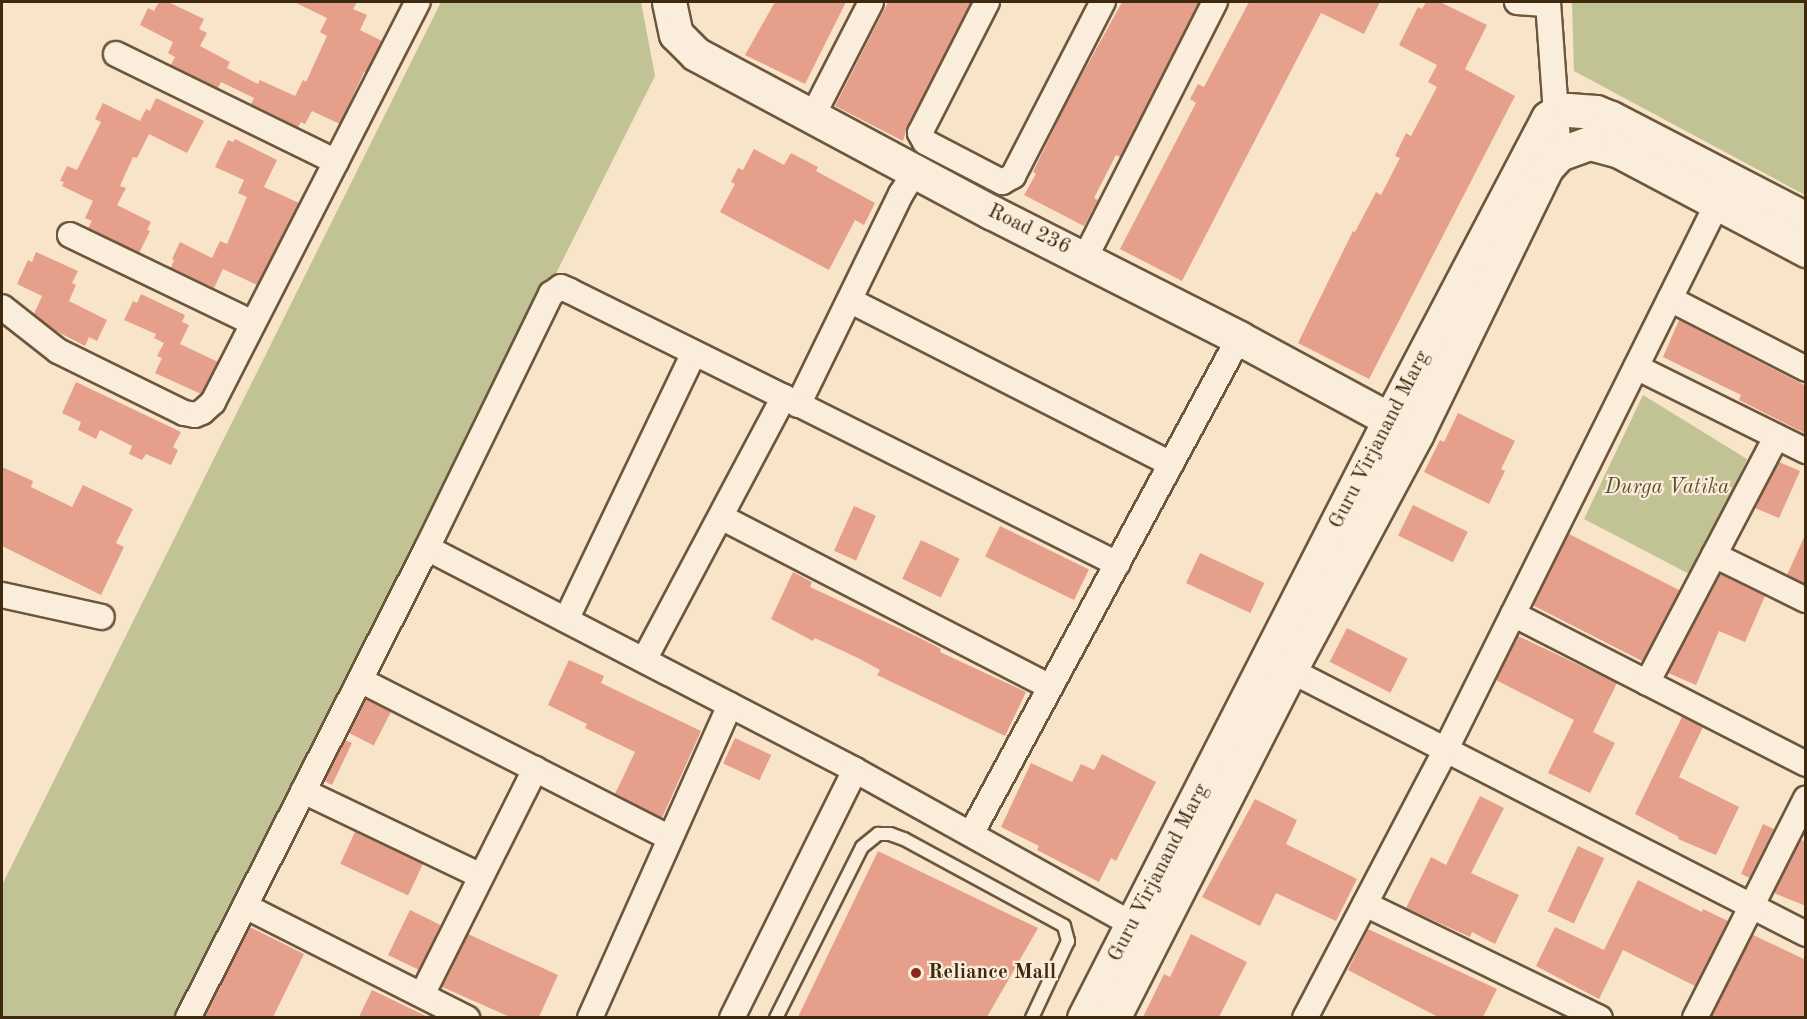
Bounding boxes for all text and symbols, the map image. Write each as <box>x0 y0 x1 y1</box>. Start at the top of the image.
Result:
street label: Road 236 <box>983 199 1075 261</box>
street label: Guru Virjanand Marg <box>1324 347 1436 533</box>
park label: Durga Vatika <box>1605 475 1729 501</box>
street label: Guru Virjanand Marg <box>1103 780 1215 966</box>
place label: Reliance Mall <box>928 960 1056 986</box>
marker: Reliance Mall <box>909 966 923 980</box>

